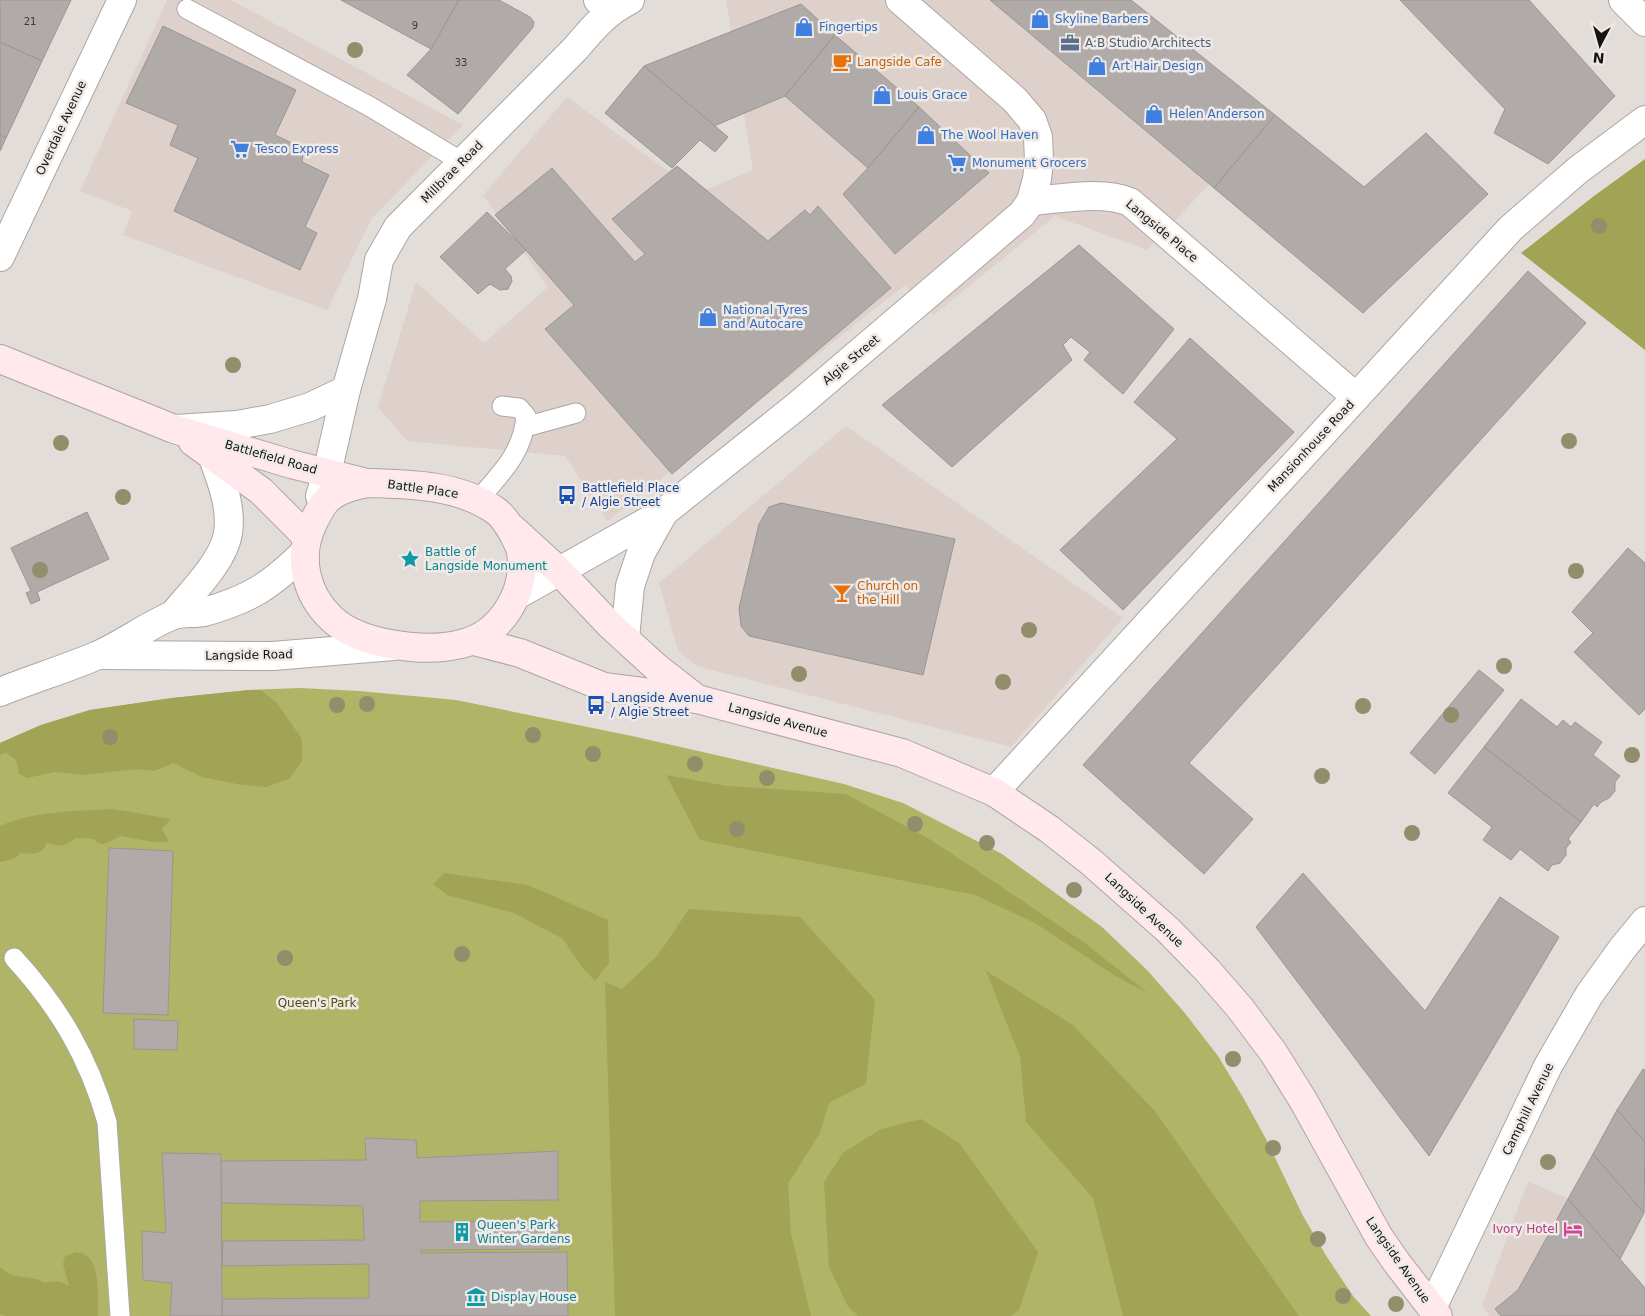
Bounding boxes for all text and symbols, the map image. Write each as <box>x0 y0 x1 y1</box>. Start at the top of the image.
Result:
shop icon: Skyline Barbers <box>1029 8 1051 30</box>
place label: Skyline Barbers <box>1055 12 1148 26</box>
house number: 21 <box>24 16 36 27</box>
shop icon: Fingertips <box>793 16 815 38</box>
house number: 9 <box>412 20 418 31</box>
place label: Fingertips <box>819 20 878 34</box>
north arrow <box>1575 20 1625 70</box>
office icon: A:B Studio Architects <box>1059 32 1081 54</box>
place label: A:B Studio Architects <box>1085 36 1211 50</box>
text: N <box>1592 49 1605 66</box>
cafe icon: Langside Cafe <box>831 51 853 73</box>
place label: Langside Cafe <box>857 55 942 69</box>
shop icon: Art Hair Design <box>1086 55 1108 77</box>
house number: 33 <box>455 57 467 68</box>
place label: Art Hair Design <box>1112 59 1204 73</box>
street label: Overdale Avenue <box>33 78 89 178</box>
shop icon: Louis Grace <box>871 84 893 106</box>
place label: Louis Grace <box>897 88 967 102</box>
shop icon: Helen Anderson <box>1143 103 1165 125</box>
place label: Helen Anderson <box>1169 107 1265 121</box>
shop icon: The Wool Haven <box>915 124 937 146</box>
place label: The Wool Haven <box>940 128 1039 142</box>
supermarket icon: Tesco Express <box>229 138 251 160</box>
street label: Millbrae Road <box>418 138 486 206</box>
place label: Tesco Express <box>254 142 339 156</box>
supermarket icon: Monument Grocers <box>946 152 968 174</box>
place label: Monument Grocers <box>972 156 1087 170</box>
street label: Langside Place <box>1123 197 1201 265</box>
place label: National Tyres and Autocare <box>723 303 808 331</box>
shop icon: National Tyres and Autocare <box>697 306 719 328</box>
street label: Algie Street <box>820 332 883 388</box>
street label: Mansionhouse Road <box>1265 397 1357 495</box>
street label: Battlefield Road <box>223 437 319 477</box>
street label: Battle Place <box>387 477 459 501</box>
place label: Battlefield Place / Algie Street <box>582 481 679 509</box>
bus stop icon: Battlefield Place / Algie Street <box>556 484 578 506</box>
place label: Battle of Langside Monument <box>425 545 547 573</box>
place icon: Battle of Langside Monument <box>399 548 421 570</box>
place label: Church on the Hill <box>857 579 918 607</box>
bar icon: Church on the Hill <box>831 582 853 604</box>
street label: Langside Road <box>205 647 293 663</box>
place label: Langside Avenue / Algie Street <box>611 691 713 719</box>
bus stop icon: Langside Avenue / Algie Street <box>585 694 607 716</box>
street label: Langside Avenue <box>727 700 829 740</box>
street label: Langside Avenue <box>1102 870 1186 950</box>
park label: Queen's Park <box>278 996 356 1010</box>
street label: Camphill Avenue <box>1500 1061 1556 1157</box>
street label: Langside Avenue <box>1363 1214 1433 1306</box>
place label: Queen's Park Winter Gardens <box>477 1218 571 1246</box>
hotel icon: Ivory Hotel <box>1562 1218 1584 1240</box>
building icon: Queen's Park Winter Gardens <box>451 1221 473 1243</box>
place label: Ivory Hotel <box>1492 1222 1558 1236</box>
museum icon: Display House <box>465 1286 487 1308</box>
place label: Display House <box>491 1290 577 1304</box>

